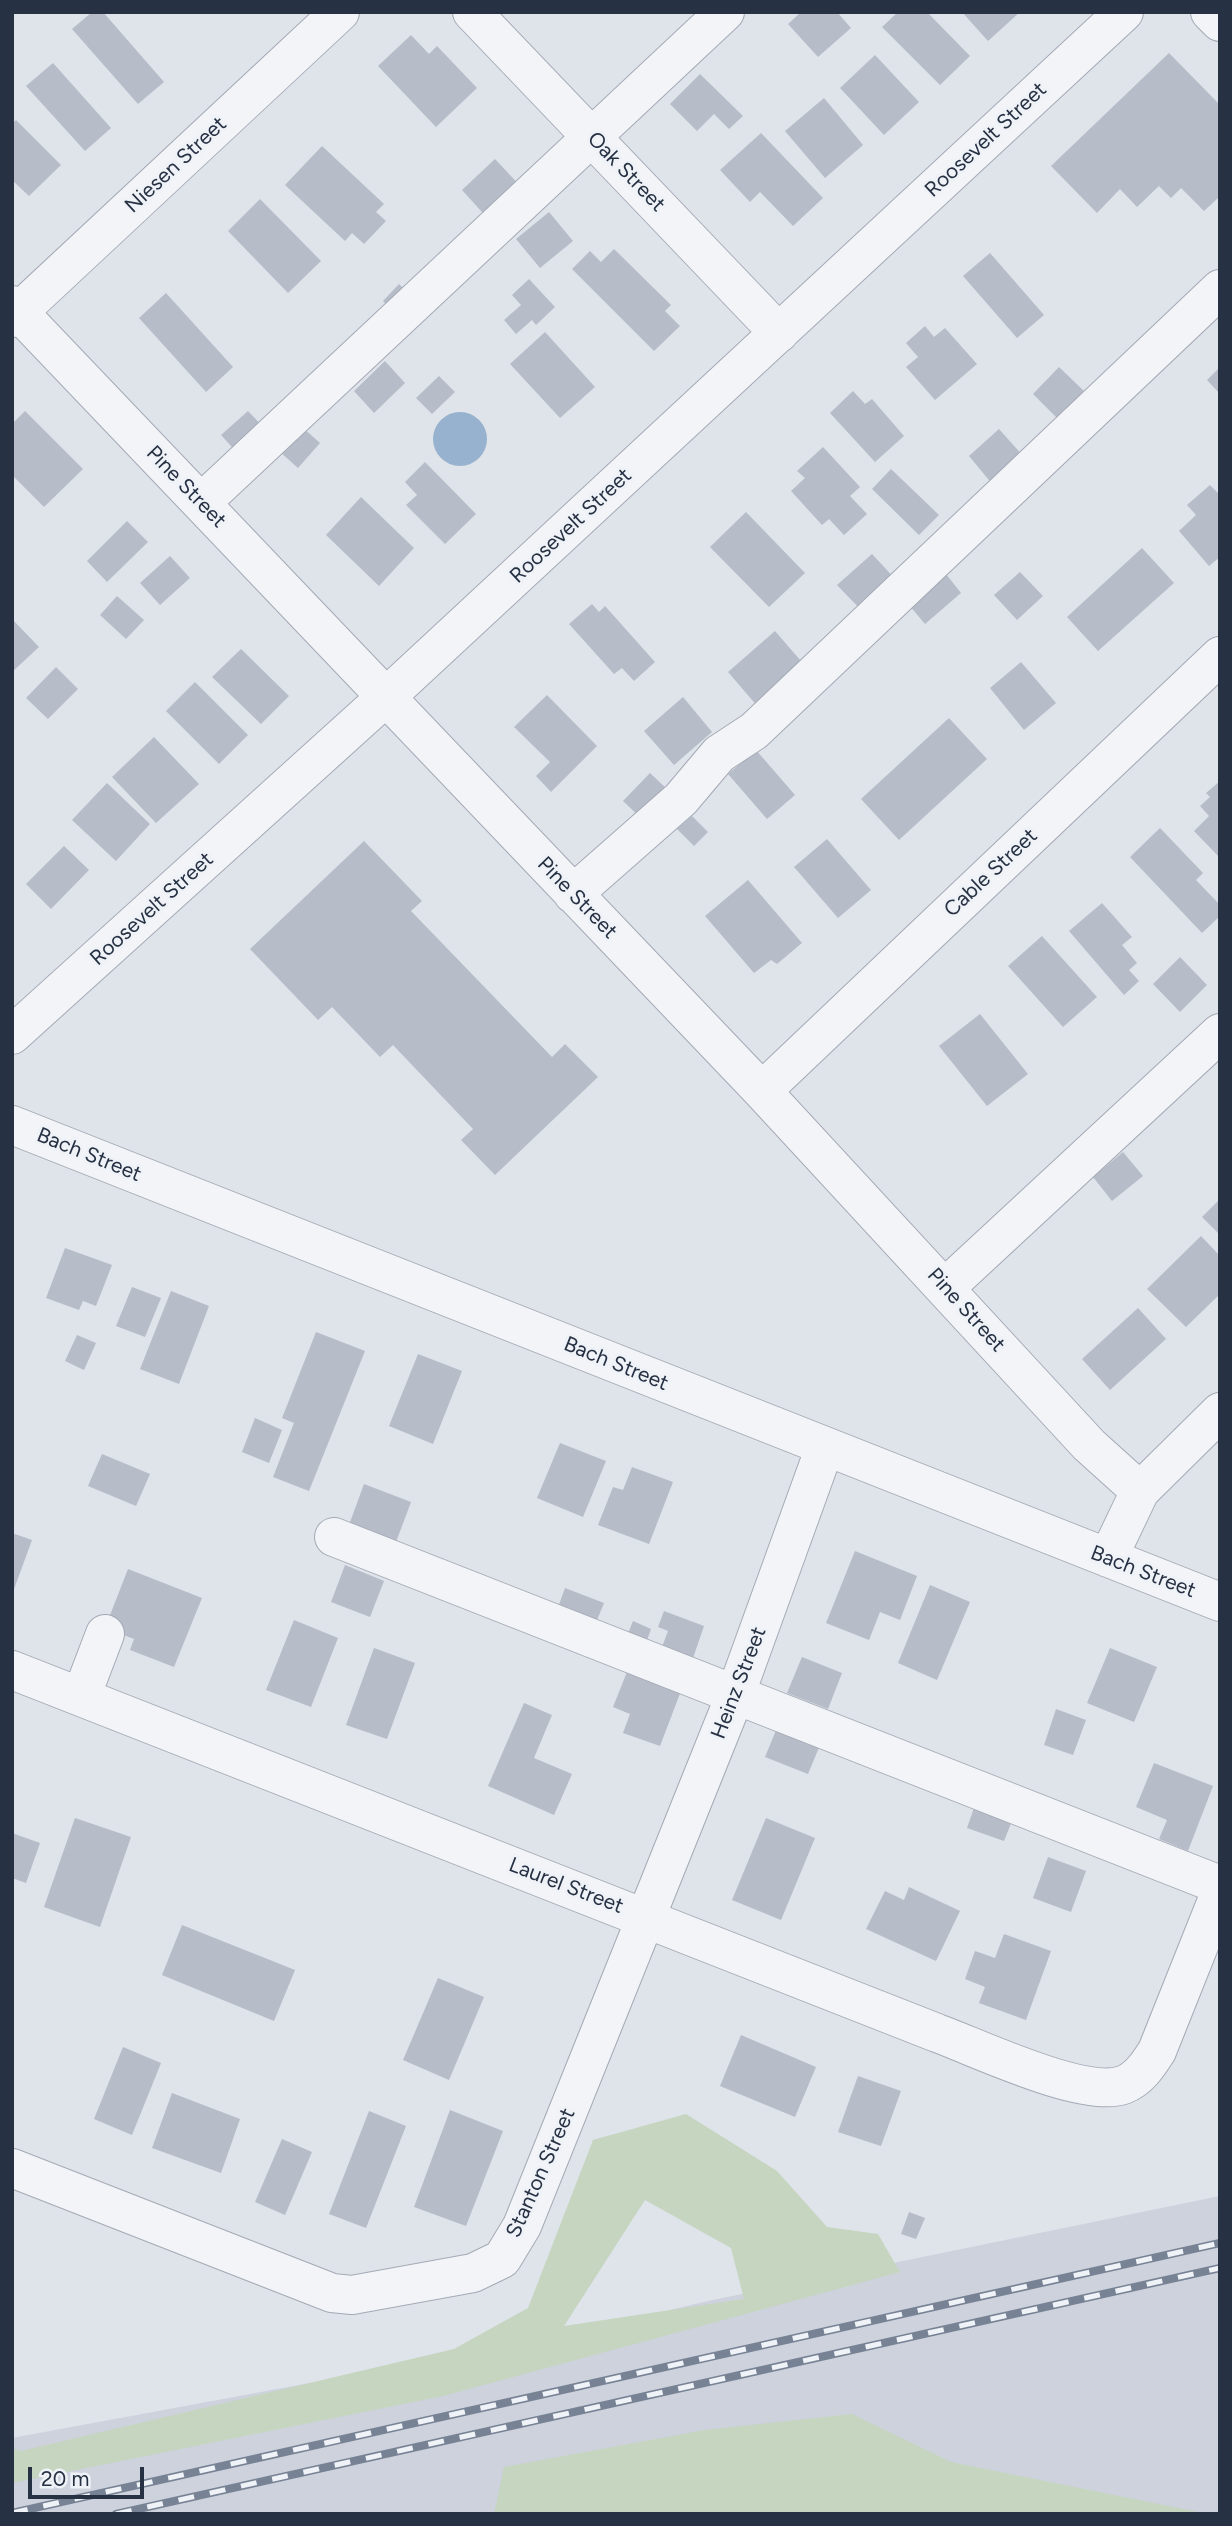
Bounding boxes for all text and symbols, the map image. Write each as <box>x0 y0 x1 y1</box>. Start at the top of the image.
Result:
street label: Roosevelt Street <box>920 77 1052 203</box>
street label: Niesen Street <box>120 112 232 218</box>
street label: Oak Street <box>582 127 670 217</box>
street label: Pine Street <box>141 441 231 533</box>
street label: Roosevelt Street <box>505 463 637 589</box>
street label: Cable Street <box>939 823 1043 923</box>
street label: Roosevelt Street <box>85 847 219 971</box>
street label: Pine Street <box>532 852 622 944</box>
street label: Bach Street <box>33 1123 145 1187</box>
street label: Pine Street <box>922 1263 1010 1357</box>
street label: Bach Street <box>560 1332 672 1396</box>
street label: Bach Street <box>1087 1540 1199 1604</box>
street label: Heinz Street <box>706 1623 772 1743</box>
street label: Laurel Street <box>505 1853 627 1919</box>
street label: Stanton Street <box>501 2104 581 2242</box>
scale bar <box>32 2452 147 2496</box>
text: 20 m <box>41 2466 89 2491</box>

